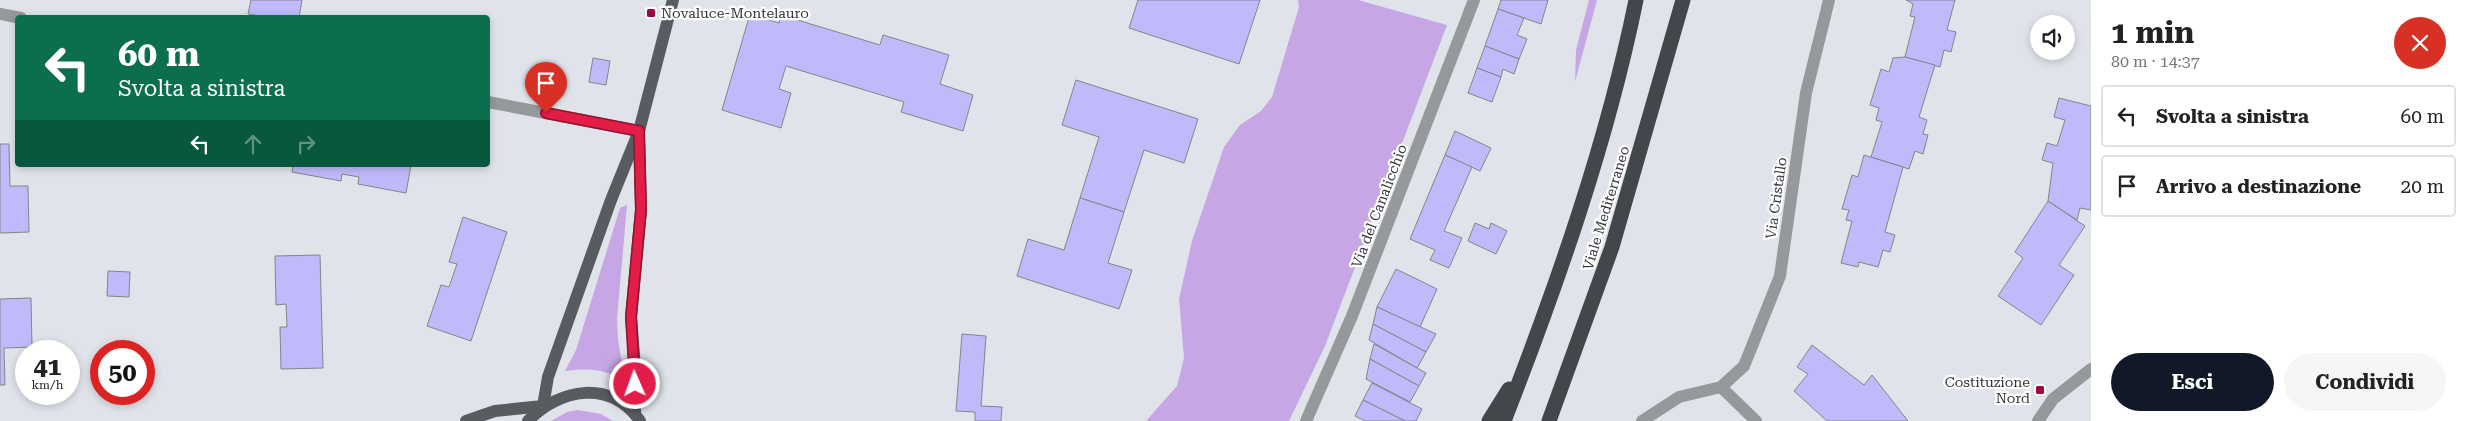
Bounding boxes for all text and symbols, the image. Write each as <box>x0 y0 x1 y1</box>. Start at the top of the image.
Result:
place label: Novaluce-Montelauro <box>661 5 809 21</box>
marker: Novaluce-Montelauro <box>645 7 657 19</box>
map controls <box>2030 15 2075 60</box>
button: sound <box>2030 15 2075 60</box>
text: 1 min <box>2111 15 2194 50</box>
button: close <box>2394 17 2446 69</box>
text: 60 m <box>118 34 200 75</box>
icon: left <box>35 35 100 100</box>
text: 80 m · 14:37 <box>2111 52 2200 71</box>
pin <box>525 62 567 113</box>
icon: arrive <box>532 69 560 97</box>
text: Svolta a sinistra <box>118 76 285 101</box>
icon: left <box>2113 102 2141 130</box>
text: Svolta a sinistra <box>2156 105 2309 128</box>
text: 60 m <box>2401 105 2444 128</box>
icon: left <box>186 130 214 158</box>
icon: ahead <box>239 130 267 158</box>
icon: right <box>292 130 320 158</box>
street label: Via del Canalicchio <box>1348 142 1410 270</box>
street label: Viale Mediterraneo <box>1580 144 1632 272</box>
street label: Via Cristallo <box>1762 156 1790 240</box>
icon: arrive <box>2113 172 2141 200</box>
text: Arrivo a destinazione <box>2156 175 2361 198</box>
text: 20 m <box>2401 175 2444 198</box>
speed limit sign: 50 <box>90 340 155 405</box>
text: 41 <box>33 352 62 381</box>
button: Esci <box>2111 353 2274 411</box>
button: Condividi <box>2284 353 2446 411</box>
position arrow <box>608 357 660 409</box>
place label: Costituzione Nord <box>1945 374 2030 406</box>
text: km/h <box>31 378 64 392</box>
marker: Costituzione Nord <box>2034 384 2046 396</box>

